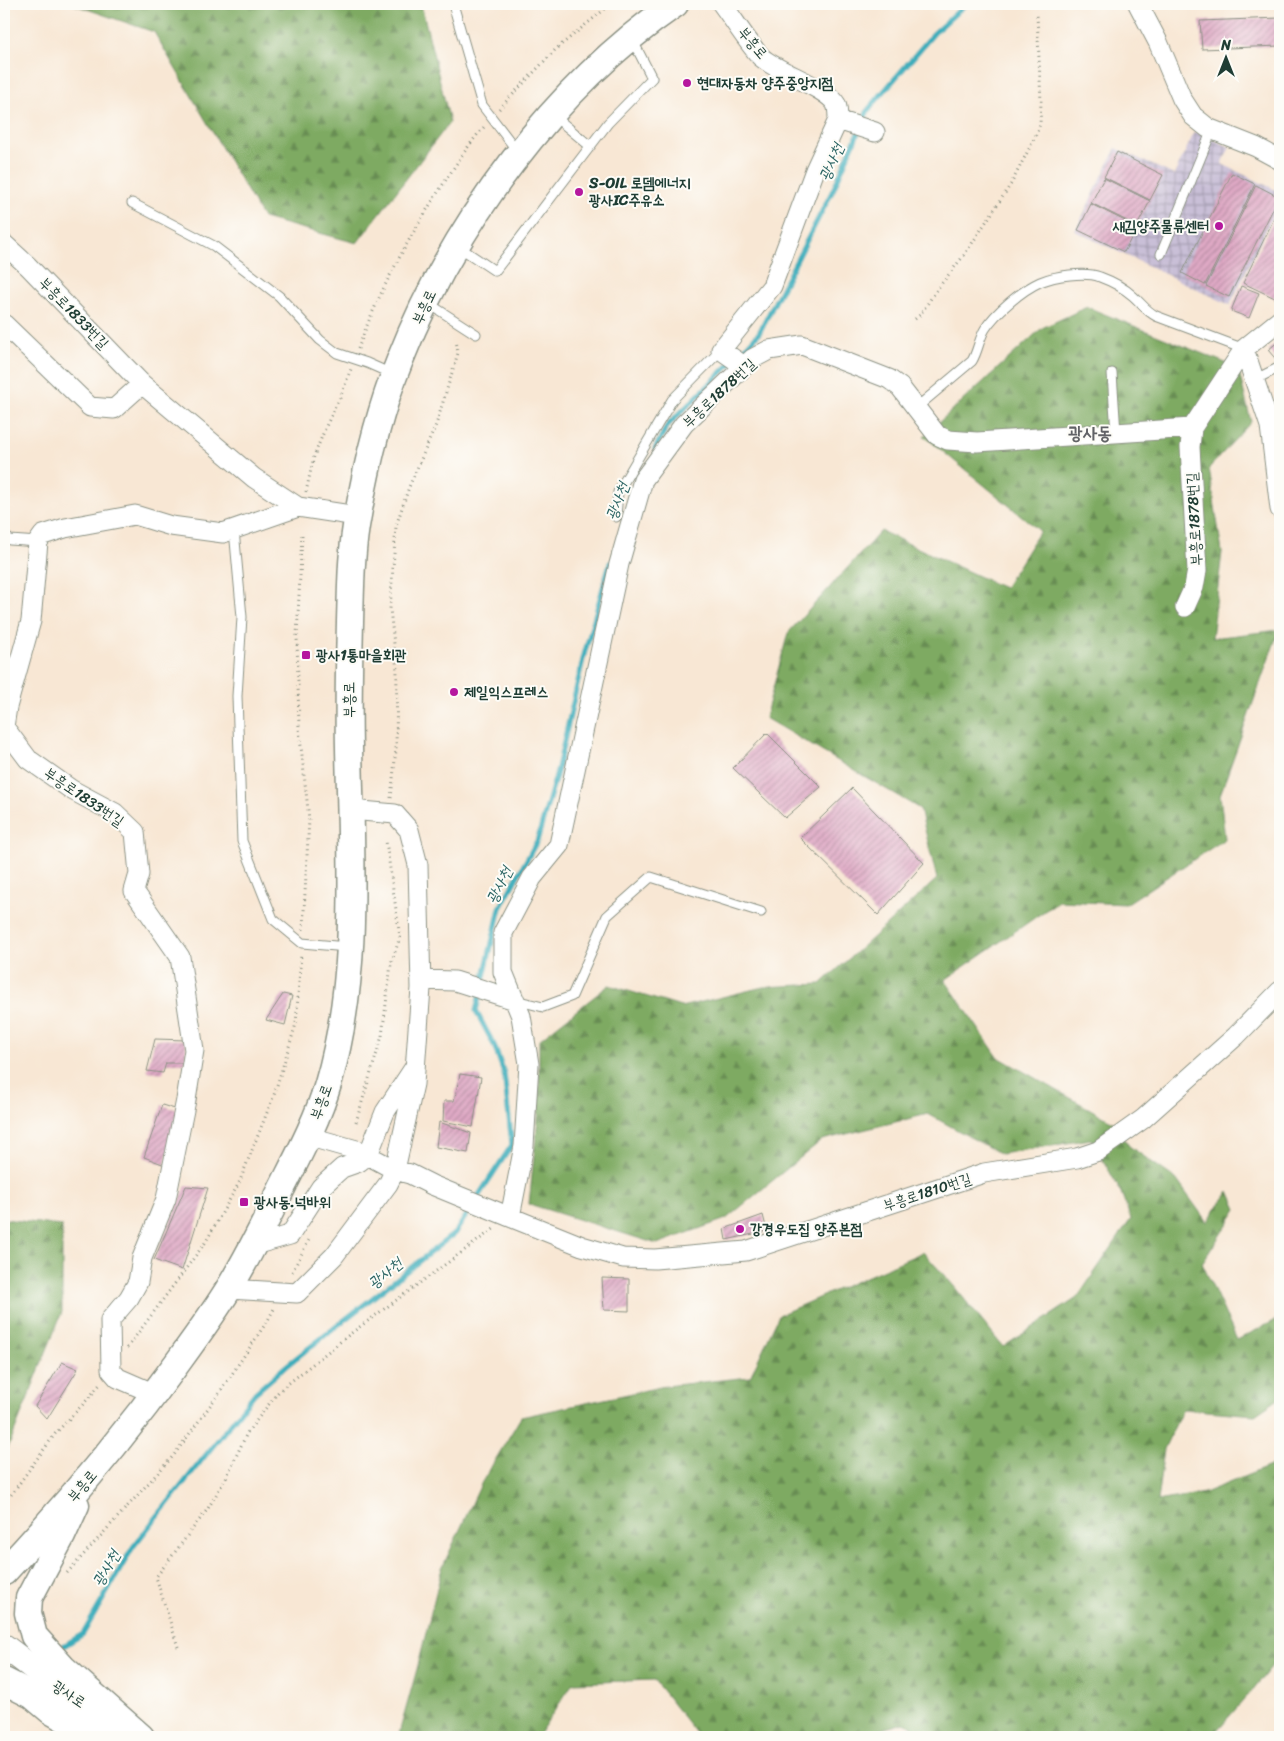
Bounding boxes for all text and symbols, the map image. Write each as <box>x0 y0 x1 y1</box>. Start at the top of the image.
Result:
street label: 부흥로 <box>731 21 775 65</box>
north arrow <box>1202 32 1252 82</box>
text: N <box>1220 33 1231 58</box>
place label: 현대자동차 양주중앙지점 <box>697 70 834 96</box>
marker: 현대자동차 양주중앙지점 <box>681 77 693 89</box>
water label: 광사천 <box>810 137 853 186</box>
place label: S-OIL 로뎀에너지 광사IC주유소 <box>588 170 691 213</box>
marker: S-OIL 로뎀에너지 광사IC주유소 <box>573 186 585 198</box>
place label: 새김양주물류센터 <box>1111 213 1209 239</box>
marker: 새김양주물류센터 <box>1213 220 1225 232</box>
street label: 부흥로1833번길 <box>33 271 115 355</box>
street label: 부흥로 <box>405 285 443 329</box>
street label: 부흥로1878번길 <box>676 352 762 434</box>
district label: 광사동 <box>1068 417 1112 449</box>
street label: 부흥로1878번길 <box>1179 472 1209 566</box>
water label: 광사천 <box>597 476 638 524</box>
place label: 광사1통마을회관 <box>315 642 407 668</box>
marker: 광사1통마을회관 <box>300 649 312 661</box>
place label: 제일익스프레스 <box>464 679 549 705</box>
street label: 부흥로 <box>336 682 362 718</box>
marker: 제일익스프레스 <box>448 686 460 698</box>
street label: 부흥로1833번길 <box>38 760 130 834</box>
water label: 광사천 <box>477 859 522 909</box>
street label: 부흥로 <box>303 1081 339 1123</box>
street label: 부흥로1810번길 <box>879 1165 975 1219</box>
place label: 광사동.넉바위 <box>253 1189 331 1215</box>
marker: 광사동.넉바위 <box>238 1196 250 1208</box>
place label: 강경우도집 양주본점 <box>750 1216 863 1242</box>
marker: 강경우도집 양주본점 <box>734 1223 746 1235</box>
water label: 광사천 <box>361 1248 411 1296</box>
street label: 부흥로 <box>60 1464 104 1508</box>
water label: 광사천 <box>84 1542 129 1592</box>
street label: 광사로 <box>47 1673 91 1715</box>

